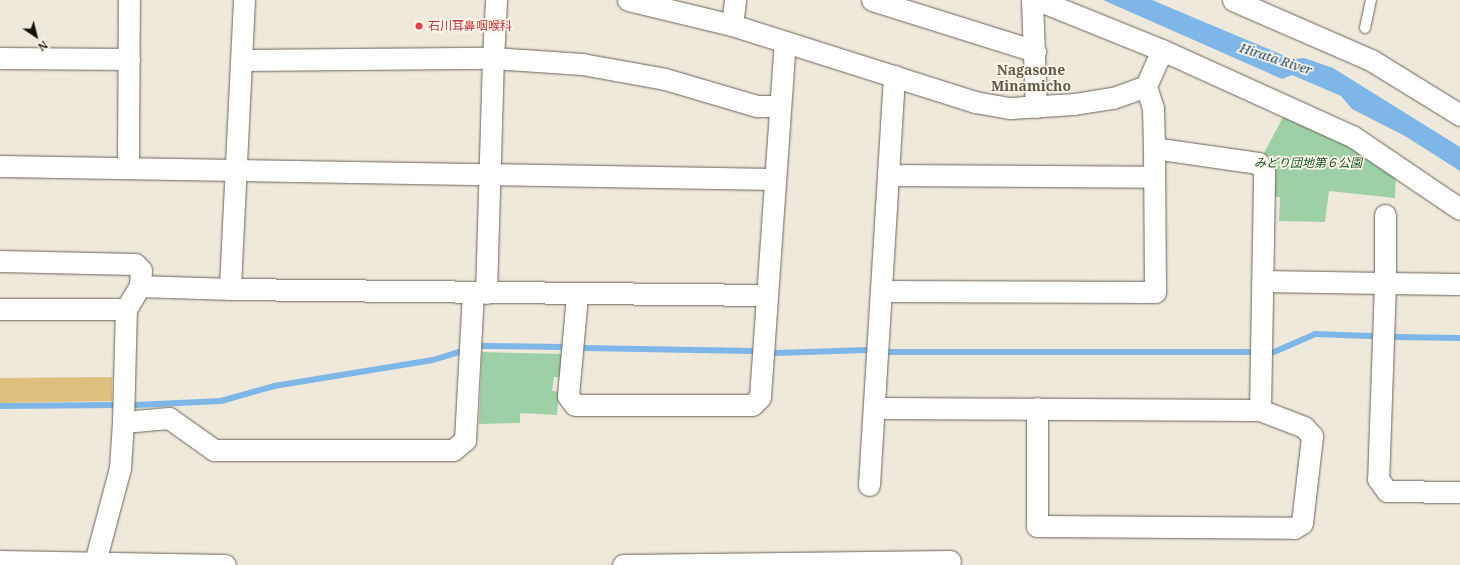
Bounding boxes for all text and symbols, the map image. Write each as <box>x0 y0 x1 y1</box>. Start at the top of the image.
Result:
north arrow <box>16 16 56 56</box>
place label: 石川耳鼻咽喉科 <box>428 19 512 33</box>
marker: 石川耳鼻咽喉科 <box>413 20 425 32</box>
text: N <box>35 38 51 55</box>
water label: Hirata River <box>1238 40 1314 78</box>
district label: Nagasone Minamicho <box>991 62 1071 94</box>
park label: みどり団地第６公園 <box>1254 156 1362 170</box>

